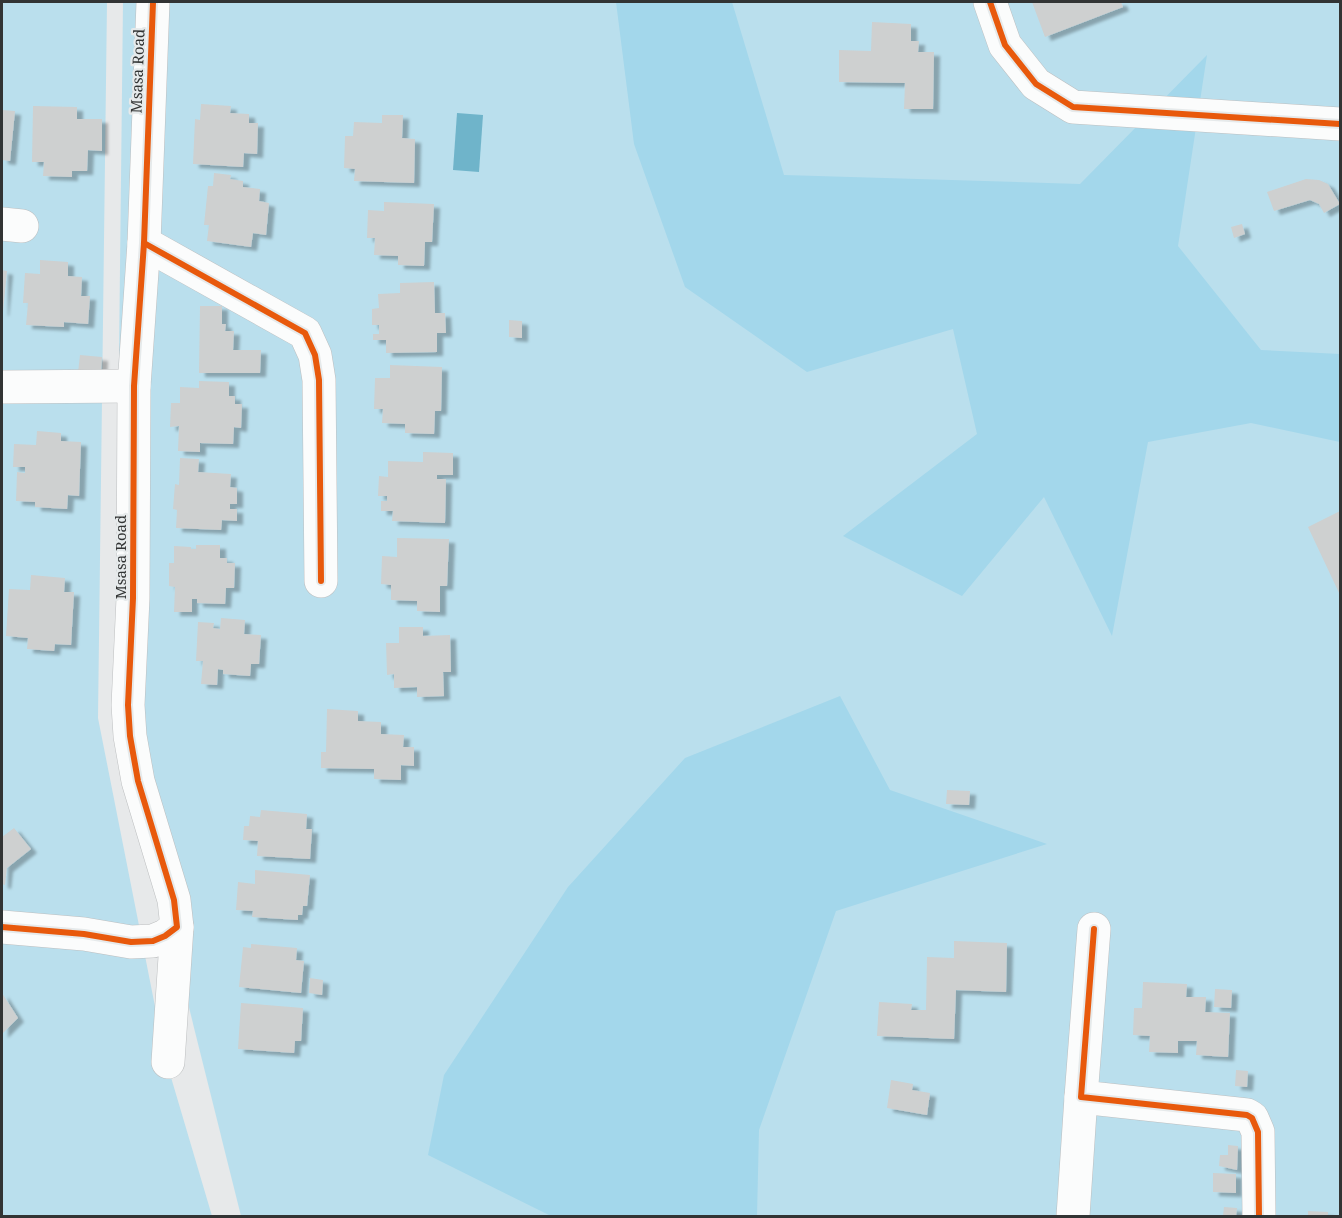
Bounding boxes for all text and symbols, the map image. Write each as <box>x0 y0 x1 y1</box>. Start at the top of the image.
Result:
street label: Msasa Road <box>126 28 148 114</box>
street label: Msasa Road <box>110 515 130 599</box>

